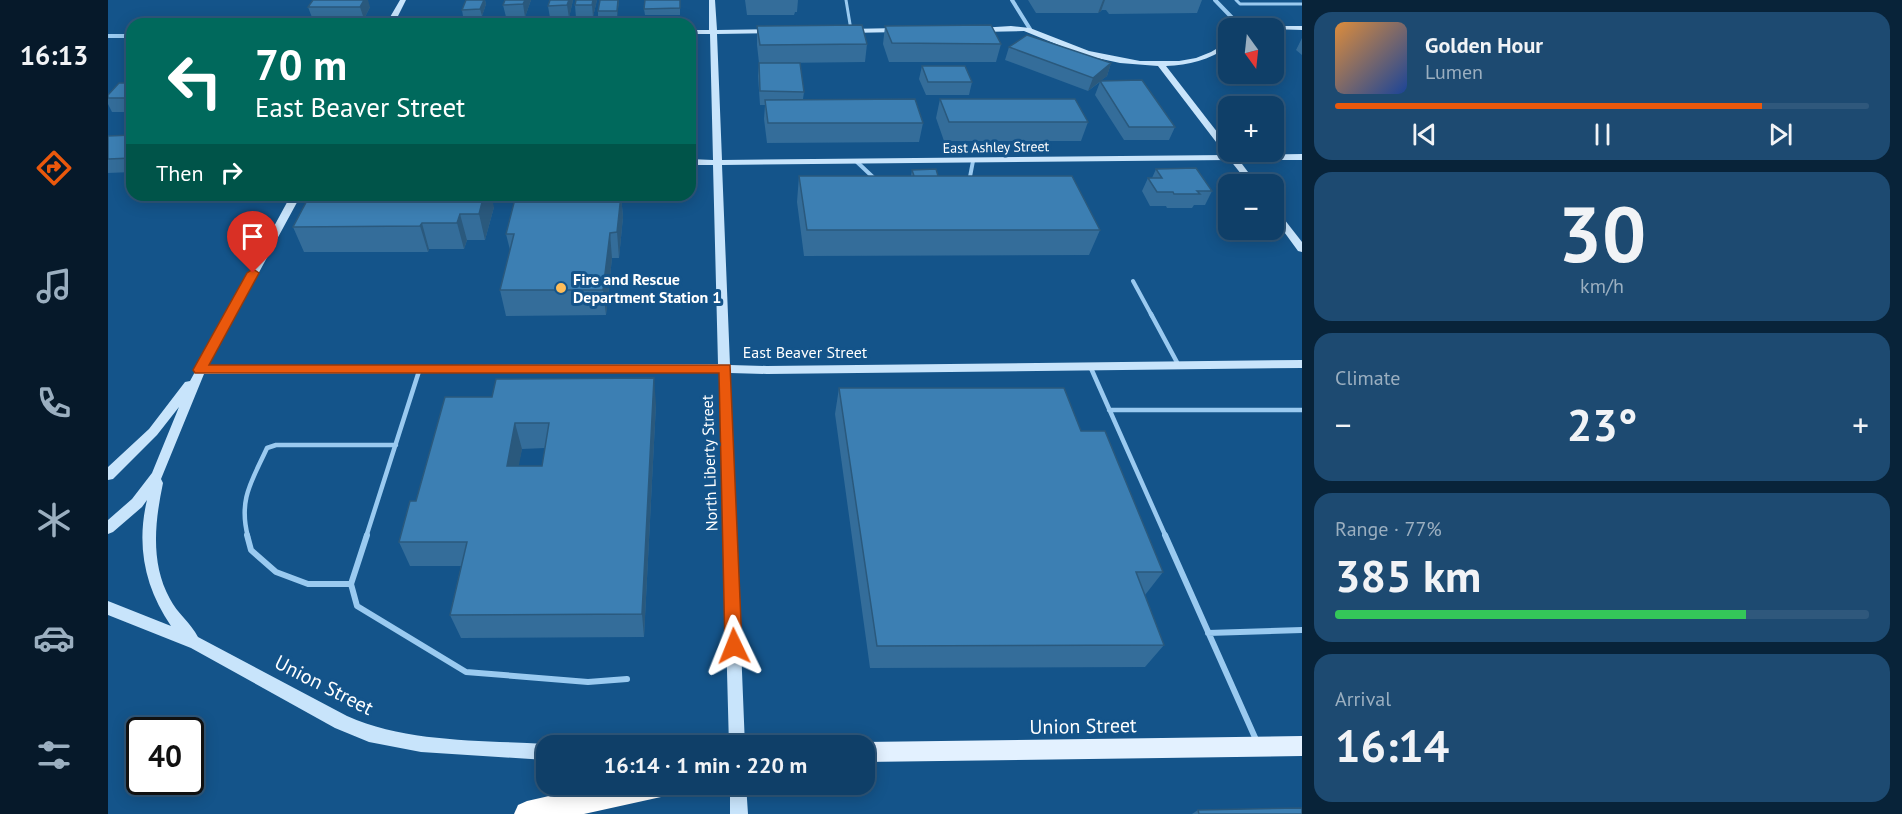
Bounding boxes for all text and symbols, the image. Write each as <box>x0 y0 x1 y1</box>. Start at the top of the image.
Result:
north arrow <box>1218 18 1284 84</box>
map controls <box>1218 18 1284 240</box>
text: Golden Hour <box>1425 31 1543 59</box>
text: 70 m <box>255 37 347 92</box>
text: 16:13 <box>20 38 88 72</box>
icon: left <box>156 42 234 120</box>
text: Lumen <box>1425 59 1483 85</box>
text: East Beaver Street <box>255 90 465 124</box>
button: + <box>1218 96 1284 162</box>
icon: previous <box>1408 118 1441 151</box>
icon: pause <box>1586 118 1619 151</box>
icon: next <box>1764 118 1797 151</box>
street label: East Ashley Street <box>943 137 1050 157</box>
icon: directions <box>33 147 75 189</box>
icon: right <box>215 156 248 189</box>
text: Then <box>156 159 203 187</box>
button: − <box>1218 174 1284 240</box>
text: 30 <box>1558 183 1646 284</box>
pin <box>227 211 278 273</box>
icon: arrive <box>236 220 269 253</box>
icon: music <box>33 265 75 307</box>
place label: Fire and Rescue Department Station 1 <box>573 269 721 307</box>
text: km/h <box>1580 273 1624 299</box>
marker: Fire and Rescue Department Station 1 <box>554 281 568 295</box>
street label: East Beaver Street <box>743 342 868 362</box>
text: Climate <box>1335 365 1401 391</box>
icon: phone <box>33 382 75 424</box>
street label: North Liberty Street <box>697 394 721 532</box>
text: 23° <box>1567 395 1637 453</box>
text: − <box>1335 403 1352 446</box>
text: + <box>1852 403 1869 446</box>
icon: climate <box>33 499 75 541</box>
text: Range · 77% <box>1335 516 1442 542</box>
text: 385 km <box>1335 546 1481 604</box>
position arrow <box>702 614 766 678</box>
icon: car <box>33 617 75 659</box>
street label: Union Street <box>270 649 378 721</box>
text: Arrival <box>1335 686 1391 712</box>
street label: Union Street <box>1029 712 1137 740</box>
text: 16:14 <box>1335 716 1449 774</box>
speed limit sign: 40 <box>126 717 204 795</box>
icon: filters <box>33 734 75 776</box>
text: 16:14 · 1 min · 220 m <box>604 751 807 779</box>

